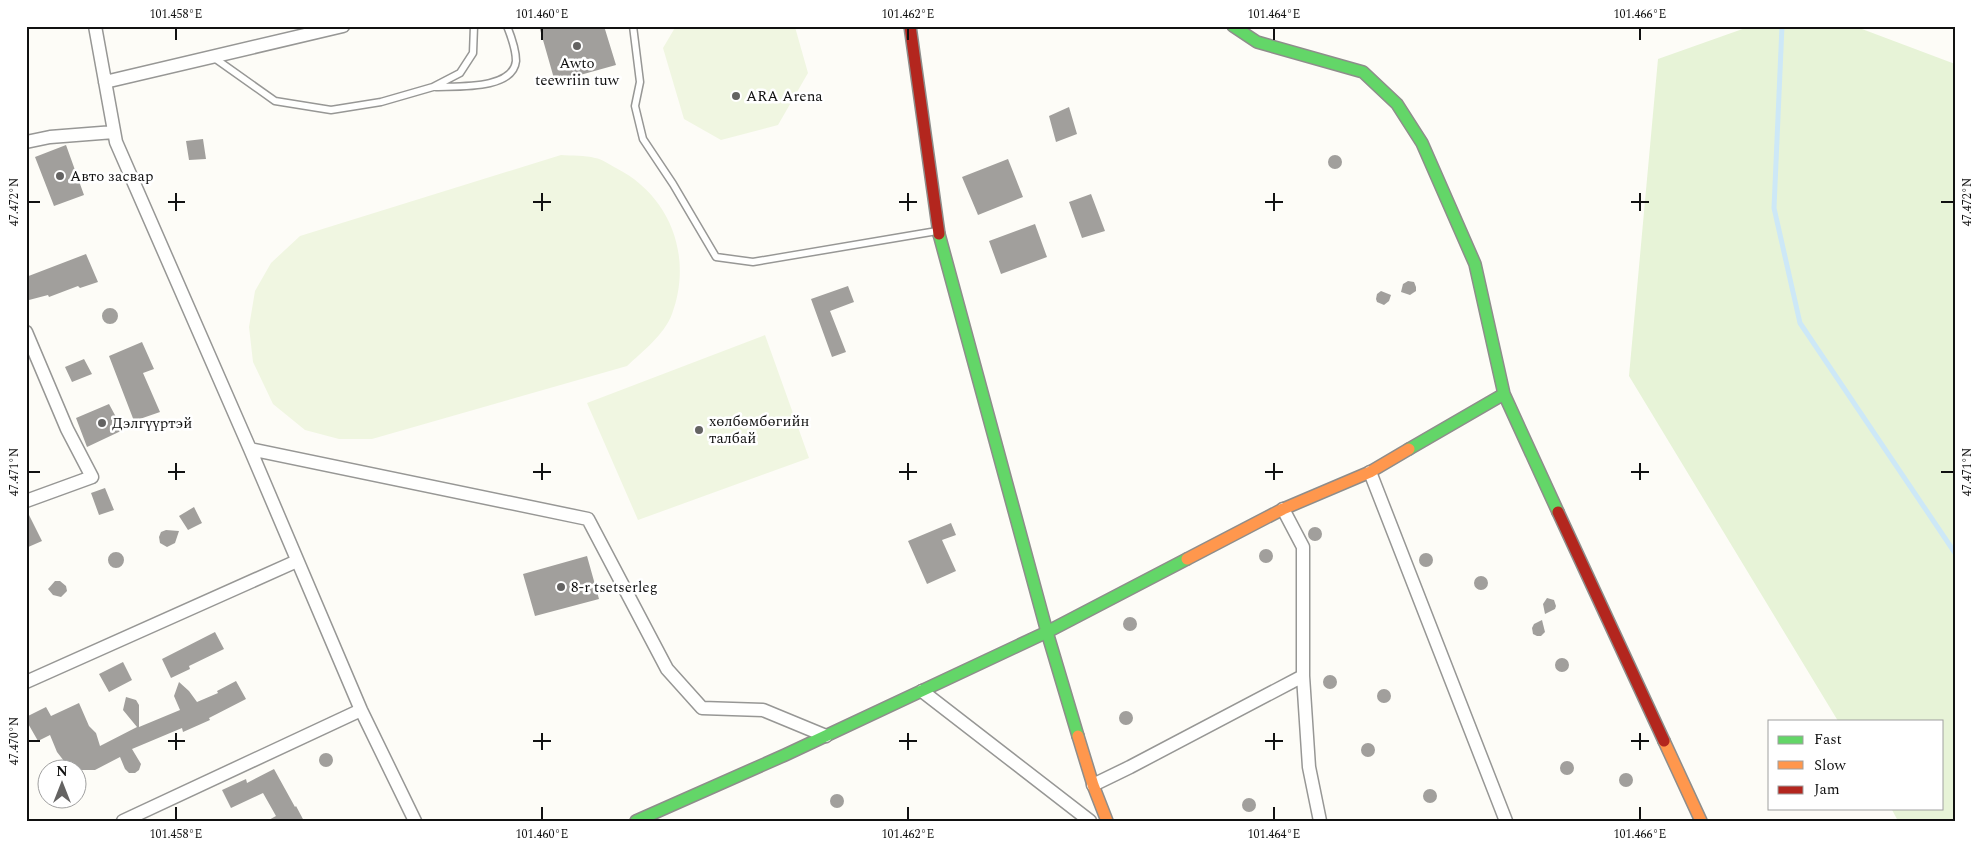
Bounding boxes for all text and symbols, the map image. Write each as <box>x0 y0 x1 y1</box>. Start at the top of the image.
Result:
text: 101.458°E <box>150 5 202 24</box>
text: 101.460°E <box>516 5 568 24</box>
text: 101.462°E <box>882 5 934 24</box>
text: 101.464°E <box>1248 5 1300 24</box>
text: 101.466°E <box>1614 5 1666 24</box>
marker: Awto teewriin tuw <box>571 40 583 52</box>
place label: Awto teewriin tuw <box>535 52 620 92</box>
place label: ARA Arena <box>746 85 823 108</box>
marker: ARA Arena <box>730 90 742 102</box>
place label: Авто засвар <box>70 165 153 188</box>
marker: Авто засвар <box>54 170 66 182</box>
text: 47.472°N <box>5 178 24 226</box>
text: 47.472°N <box>1958 178 1977 226</box>
place label: хөлбөмбөгийн талбай <box>709 410 809 450</box>
place label: Дэлгүүртэй <box>112 412 192 435</box>
marker: Дэлгүүртэй <box>96 417 108 429</box>
marker: хөлбөмбөгийн талбай <box>693 424 705 436</box>
text: 47.471°N <box>5 448 24 496</box>
text: 47.471°N <box>1958 448 1977 496</box>
place label: 8-r tsetserleg <box>571 576 658 599</box>
marker: 8-r tsetserleg <box>555 581 567 593</box>
text: 47.470°N <box>5 717 24 765</box>
legend <box>1768 720 1944 810</box>
text: Fast <box>1814 728 1842 751</box>
text: Slow <box>1814 754 1846 777</box>
north arrow <box>38 760 88 810</box>
text: N <box>56 761 68 782</box>
text: Jam <box>1814 778 1840 801</box>
text: 101.458°E <box>150 825 202 844</box>
text: 101.460°E <box>516 825 568 844</box>
text: 101.462°E <box>882 825 934 844</box>
text: 101.464°E <box>1248 825 1300 844</box>
text: 101.466°E <box>1614 825 1666 844</box>

